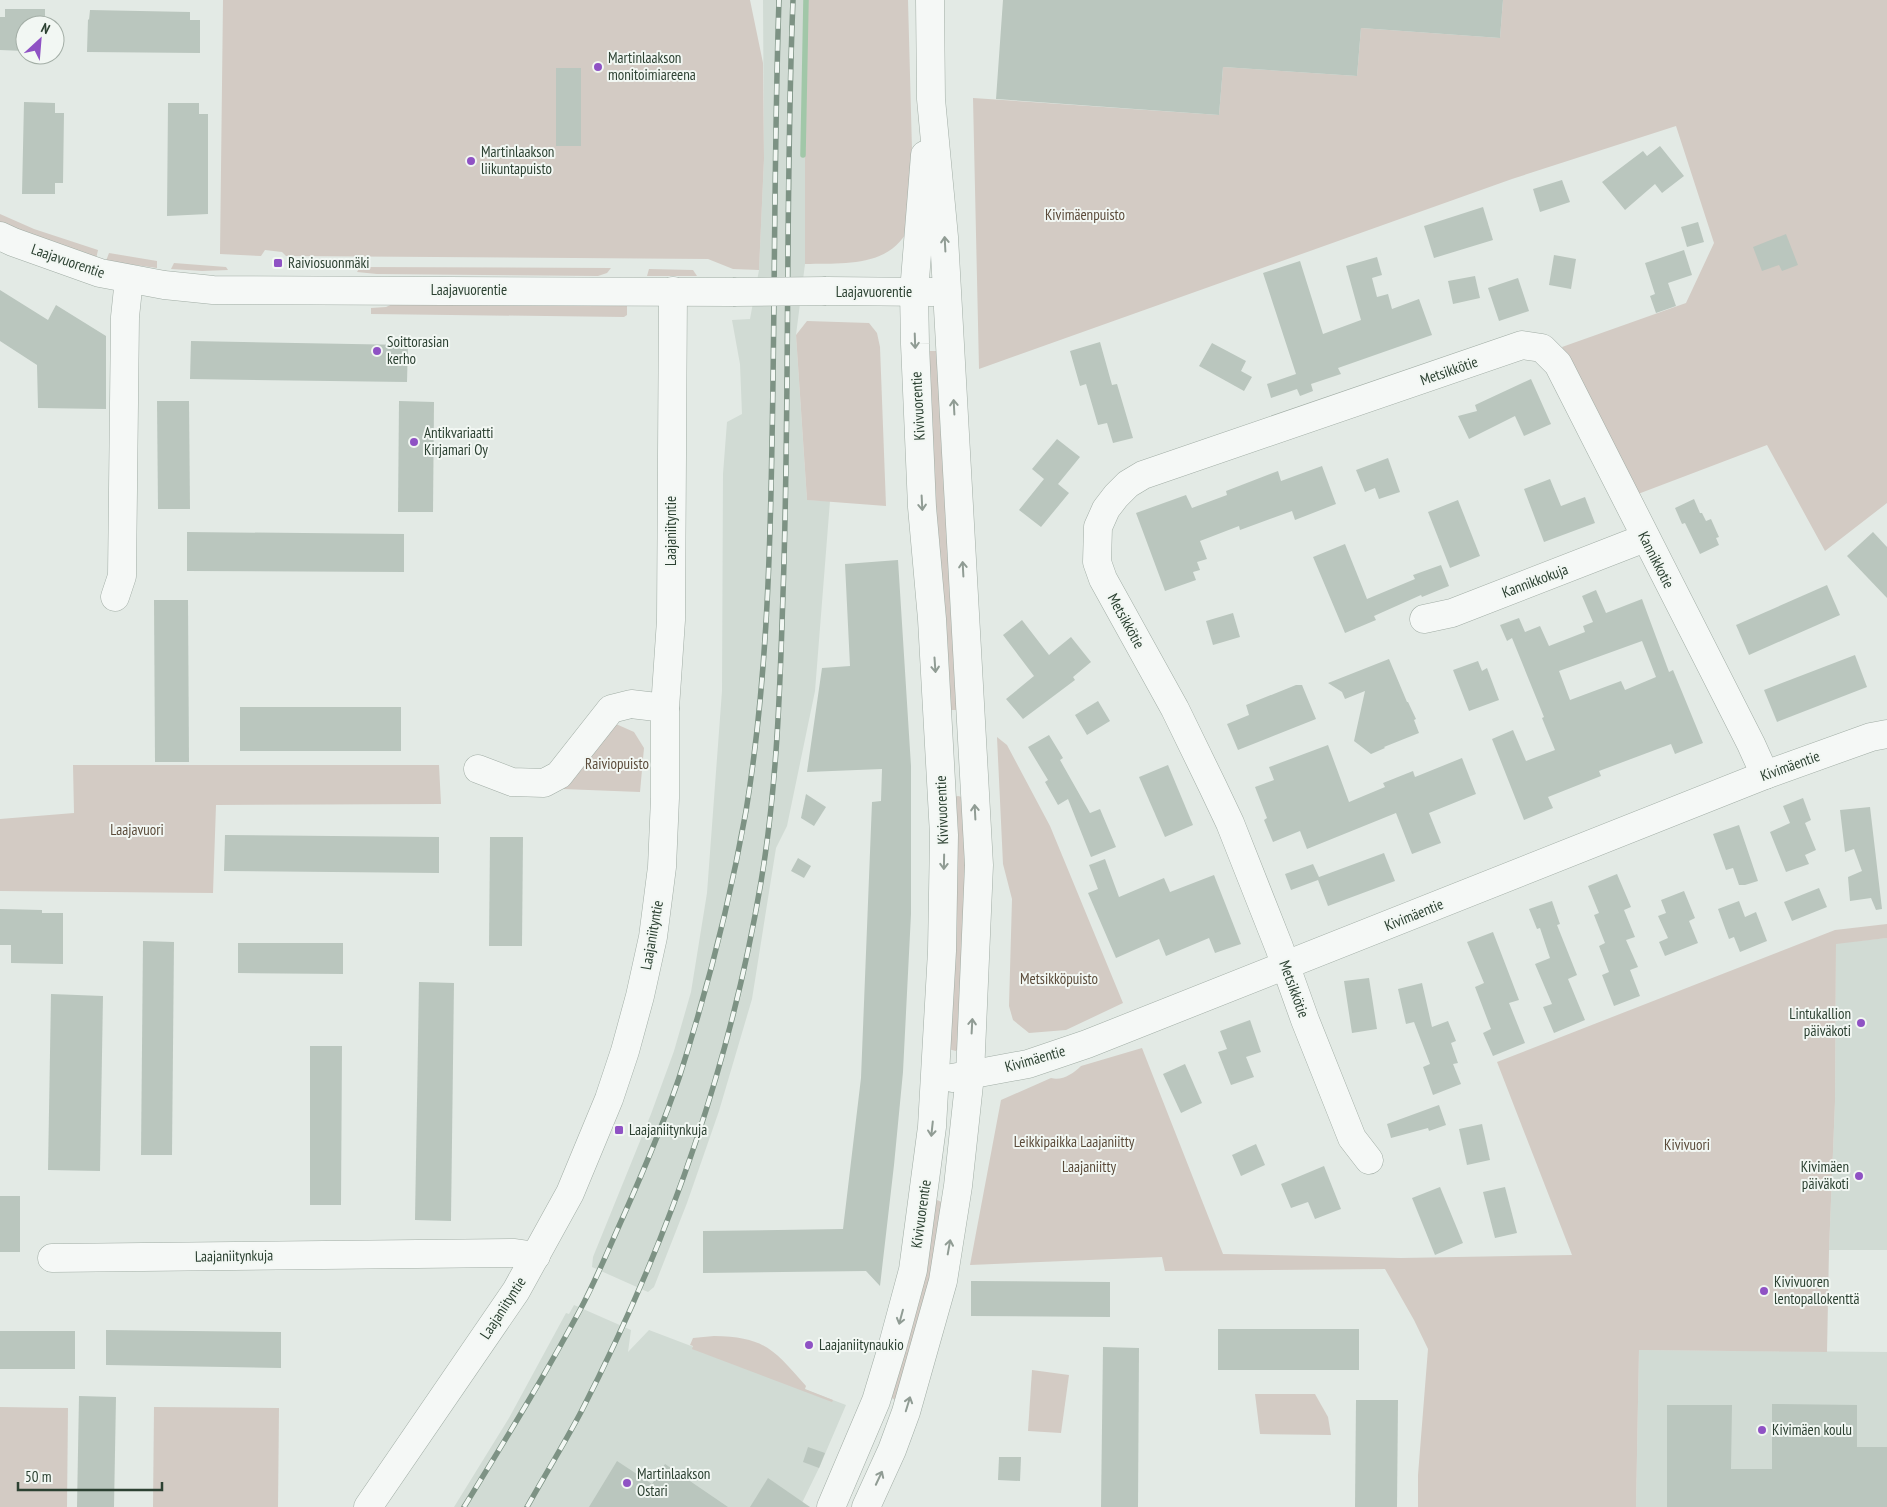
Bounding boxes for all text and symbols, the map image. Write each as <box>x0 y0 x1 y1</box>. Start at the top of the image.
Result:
north arrow <box>15 15 65 65</box>
text: N <box>38 19 53 38</box>
place label: Martinlaakson monitoimiareena <box>608 48 696 84</box>
marker: Martinlaakson monitoimiareena <box>592 61 604 73</box>
place label: Martinlaakson liikuntapuisto <box>481 142 554 178</box>
marker: Martinlaakson liikuntapuisto <box>465 155 477 167</box>
park label: Kivimäenpuisto <box>1045 205 1125 224</box>
one-way arrow <box>940 236 949 252</box>
street label: Laajavuorentie <box>29 239 107 282</box>
place label: Raiviosuonmäki <box>288 253 370 272</box>
marker: Raiviosuonmäki <box>272 257 284 269</box>
street label: Laajavuorentie <box>431 280 507 299</box>
street label: Laajavuorentie <box>836 282 912 301</box>
place label: Soittorasian kerho <box>387 332 449 368</box>
one-way arrow <box>910 332 919 348</box>
marker: Soittorasian kerho <box>371 345 383 357</box>
street label: Metsikkötie <box>1417 352 1480 389</box>
street label: Kivivuorentie <box>906 371 929 441</box>
one-way arrow <box>950 399 959 415</box>
place label: Antikvariaatti Kirjamari Oy <box>424 423 494 459</box>
marker: Antikvariaatti Kirjamari Oy <box>408 436 420 448</box>
one-way arrow <box>918 495 927 511</box>
street label: Laajaniityntie <box>661 496 680 566</box>
street label: Kannikkotie <box>1634 528 1679 591</box>
street label: Kannikkokuja <box>1499 559 1570 602</box>
one-way arrow <box>958 561 967 577</box>
street label: Metsikkötie <box>1104 590 1149 651</box>
one-way arrow <box>930 657 939 673</box>
street label: Kivimäentie <box>1758 746 1822 785</box>
park label: Raiviopuisto <box>585 754 649 773</box>
street label: Kivivuorentie <box>931 775 952 845</box>
one-way arrow <box>971 804 980 820</box>
park label: Laajavuori <box>110 820 164 839</box>
one-way arrow <box>939 854 949 870</box>
street label: Kivimäentie <box>1382 894 1446 935</box>
street label: Laajaniityntie <box>636 899 667 971</box>
street label: Metsikkötie <box>1275 958 1314 1020</box>
park label: Metsikköpuisto <box>1020 969 1098 988</box>
place label: Lintukallion päiväkoti <box>1789 1004 1851 1040</box>
marker: Lintukallion päiväkoti <box>1855 1017 1867 1029</box>
one-way arrow <box>968 1019 977 1035</box>
street label: Kivimäentie <box>1003 1041 1067 1076</box>
place label: Laajaniitynkuja <box>629 1120 707 1139</box>
one-way arrow <box>927 1121 937 1137</box>
marker: Laajaniitynkuja <box>613 1124 625 1136</box>
park label: Leikkipaikka Laajaniitty <box>1014 1132 1135 1151</box>
park label: Kivivuori <box>1664 1135 1710 1154</box>
park label: Laajaniitty <box>1062 1157 1116 1176</box>
place label: Kivimäen päiväkoti <box>1801 1157 1849 1193</box>
marker: Kivimäen päiväkoti <box>1853 1170 1865 1182</box>
street label: Kivivuorentie <box>906 1178 935 1249</box>
one-way arrow <box>945 1239 955 1255</box>
street label: Laajaniitynkuja <box>195 1245 273 1266</box>
place label: Kivivuoren lentopallokenttä <box>1774 1272 1859 1308</box>
street label: Laajaniityntie <box>476 1273 530 1342</box>
marker: Kivivuoren lentopallokenttä <box>1758 1285 1770 1297</box>
one-way arrow <box>895 1308 905 1324</box>
place label: Laajaniitynaukio <box>819 1335 904 1354</box>
marker: Laajaniitynaukio <box>803 1339 815 1351</box>
one-way arrow <box>904 1396 914 1412</box>
place label: Kivimäen koulu <box>1772 1420 1852 1439</box>
marker: Kivimäen koulu <box>1756 1424 1768 1436</box>
scale bar <box>18 1460 161 1492</box>
place label: Martinlaakson Ostari <box>637 1464 710 1500</box>
text: 50 m <box>25 1467 51 1486</box>
one-way arrow <box>874 1471 884 1486</box>
marker: Martinlaakson Ostari <box>621 1477 633 1489</box>

